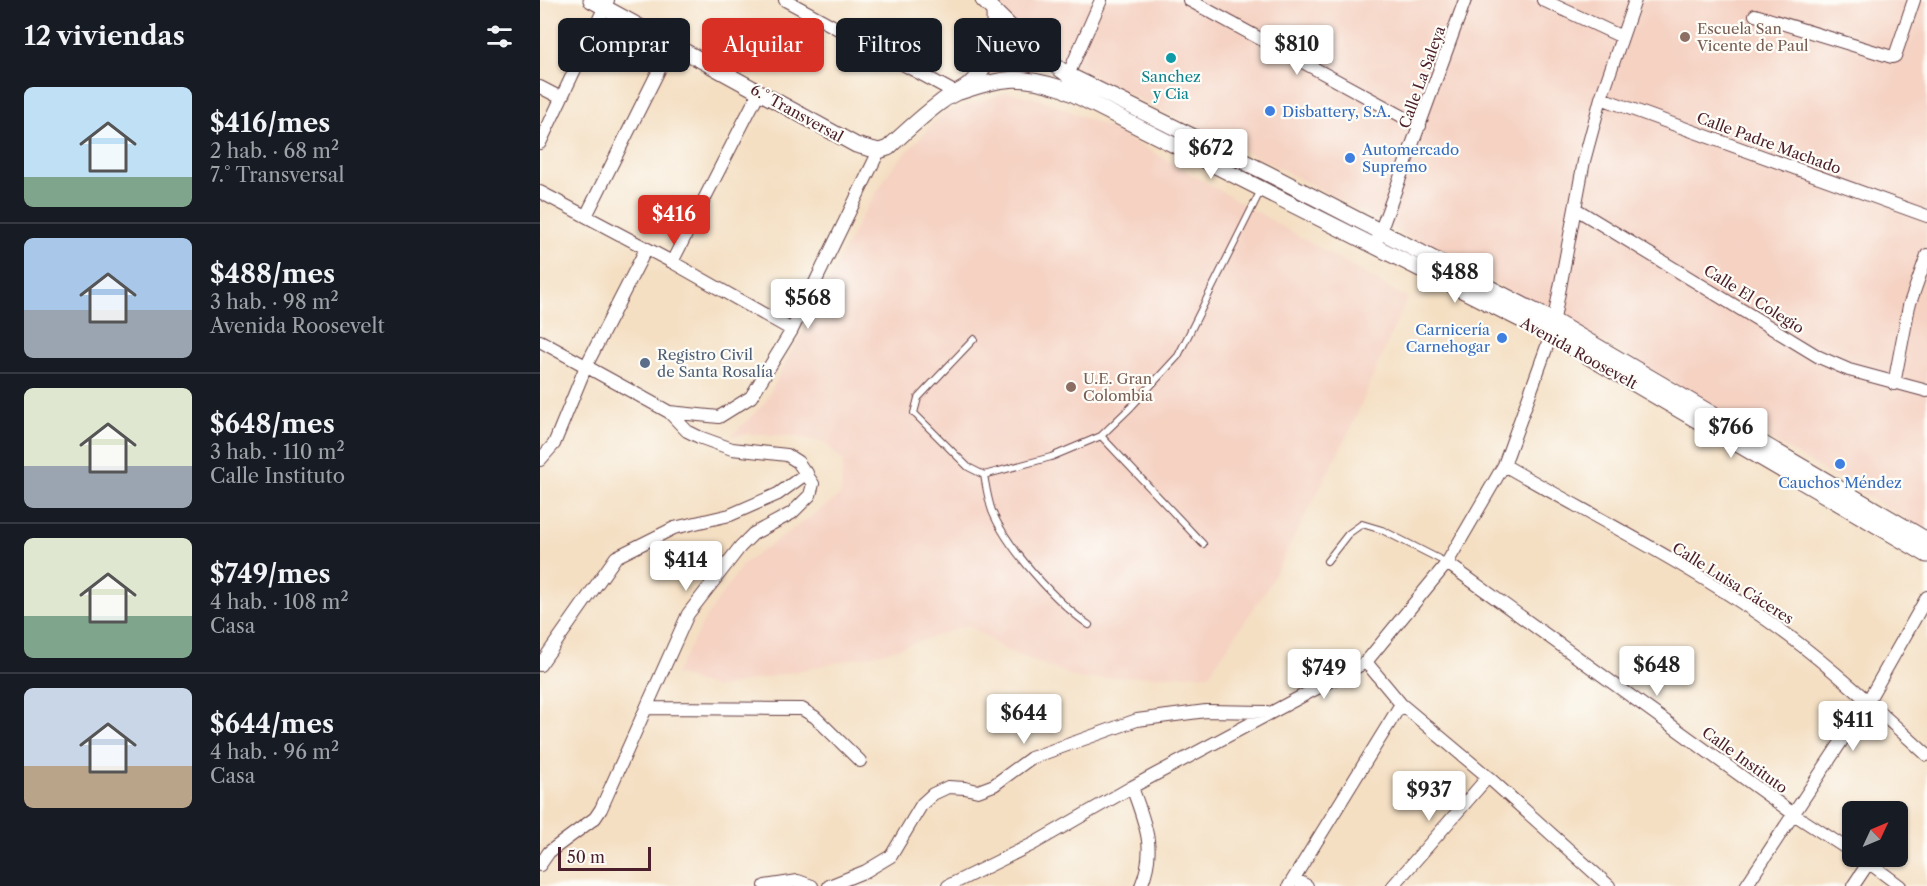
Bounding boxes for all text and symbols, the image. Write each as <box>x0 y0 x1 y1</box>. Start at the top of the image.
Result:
chip: Comprar <box>558 18 690 72</box>
chip: Alquilar <box>702 18 824 72</box>
chip: Filtros <box>836 18 942 72</box>
chip: Nuevo <box>954 18 1061 72</box>
place label: Escuela San Vicente de Paul <box>1696 19 1809 55</box>
text: 12 viviendas <box>24 20 185 52</box>
icon: filters <box>483 20 516 53</box>
street label: Calle La Saleya <box>1395 23 1449 131</box>
pin: $810 <box>1261 25 1333 76</box>
marker: Escuela San Vicente de Paul <box>1678 30 1692 44</box>
text: $810 <box>1274 32 1320 56</box>
marker: Sanchez y Cia <box>1164 51 1178 65</box>
place label: Sanchez y Cia <box>1141 67 1201 103</box>
street label: 6.° Transversal <box>747 80 847 147</box>
place label: Disbattery, S.A. <box>1282 102 1391 121</box>
marker: Disbattery, S.A. <box>1263 104 1277 118</box>
text: $416/mes <box>210 107 330 139</box>
street label: Calle Padre Machado <box>1694 108 1844 178</box>
icon: home <box>72 111 144 183</box>
pin: $672 <box>1175 129 1247 180</box>
text: $672 <box>1188 136 1234 160</box>
text: 2 hab. · 68 m² <box>210 139 339 163</box>
place label: Automercado Supremo <box>1361 140 1459 176</box>
marker: Automercado Supremo <box>1343 151 1357 165</box>
text: 7.° Transversal <box>210 163 344 187</box>
pin: $416 <box>638 195 710 246</box>
text: $416 <box>652 202 696 226</box>
pin: $488 <box>1419 253 1491 304</box>
text: $488/mes <box>210 258 335 290</box>
text: $488 <box>1431 260 1479 284</box>
street label: Calle El Colegio <box>1700 261 1808 337</box>
icon: home <box>72 262 144 334</box>
pin: $568 <box>772 279 844 330</box>
text: $568 <box>785 286 831 310</box>
text: 3 hab. · 98 m² <box>210 290 339 314</box>
street label: Avenida Roosevelt <box>1516 312 1641 393</box>
text: Avenida Roosevelt <box>210 314 384 338</box>
place label: Carnicería Carnehogar <box>1406 320 1491 356</box>
marker: Carnicería Carnehogar <box>1495 331 1509 345</box>
place label: Registro Civil de Santa Rosalía <box>657 345 773 381</box>
marker: Registro Civil de Santa Rosalía <box>638 356 652 370</box>
place label: U.E. Gran Colombia <box>1083 369 1153 405</box>
marker: U.E. Gran Colombia <box>1064 380 1078 394</box>
text: $648/mes <box>210 408 335 440</box>
pin: $766 <box>1695 408 1767 459</box>
icon: home <box>72 412 144 484</box>
text: $766 <box>1708 415 1754 439</box>
text: 3 hab. · 110 m² <box>210 440 345 464</box>
marker: Cauchos Méndez <box>1833 457 1847 471</box>
text: Calle Instituto <box>210 464 345 488</box>
place label: Cauchos Méndez <box>1778 473 1902 492</box>
street label: Calle Luisa Cáceres <box>1669 538 1797 628</box>
pin: $414 <box>650 541 722 592</box>
text: $414 <box>664 548 708 572</box>
text: $749/mes <box>210 558 331 590</box>
icon: home <box>72 562 144 634</box>
text: 4 hab. · 108 m² <box>210 590 349 614</box>
text: Casa <box>210 614 255 638</box>
pin: $648 <box>1621 646 1693 697</box>
pin: $749 <box>1288 649 1360 700</box>
text: $648 <box>1633 653 1681 677</box>
text: $749 <box>1302 656 1346 680</box>
pin: $644 <box>988 694 1060 745</box>
text: $644 <box>1001 701 1047 725</box>
pin: $411 <box>1817 701 1889 752</box>
text: $644/mes <box>210 708 334 740</box>
text: $411 <box>1832 708 1874 732</box>
icon: home <box>72 712 144 784</box>
street label: Calle Instituto <box>1698 723 1792 797</box>
text: 4 hab. · 96 m² <box>210 740 339 764</box>
text: Casa <box>210 764 255 788</box>
pin: $937 <box>1393 771 1465 822</box>
text: $937 <box>1407 778 1451 802</box>
north arrow <box>1842 801 1908 867</box>
map controls <box>1842 801 1908 867</box>
scale bar <box>558 844 651 872</box>
text: 50 m <box>567 847 605 867</box>

